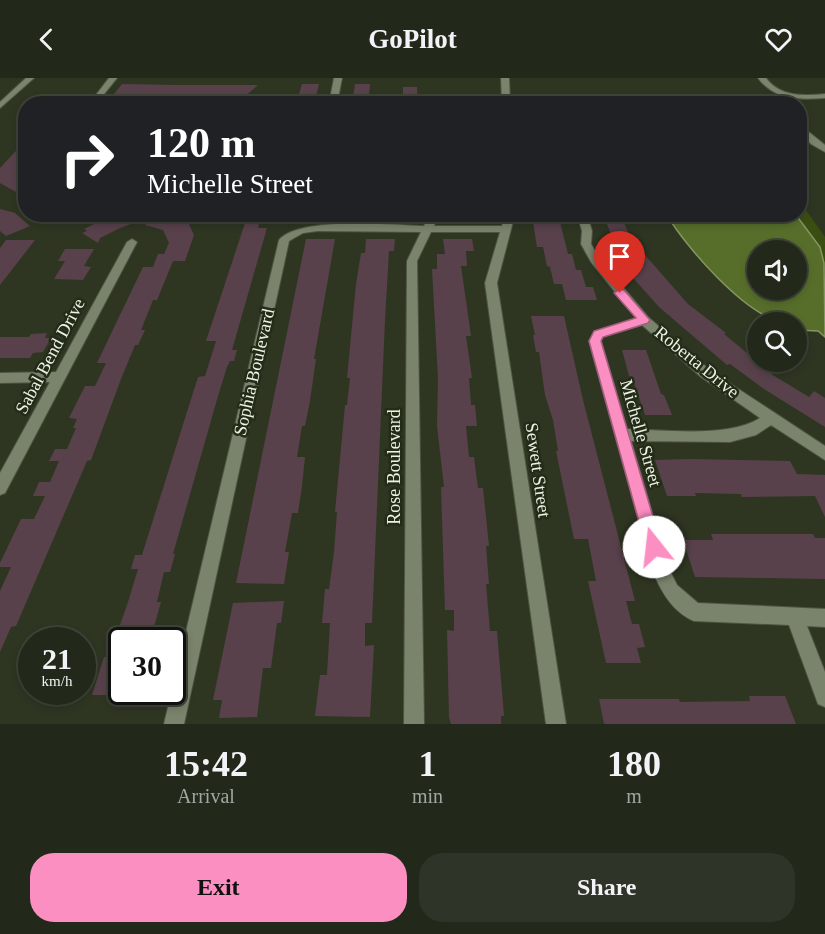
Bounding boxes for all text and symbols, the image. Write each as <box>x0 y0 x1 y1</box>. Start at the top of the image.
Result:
icon: back <box>30 23 63 56</box>
icon: heart <box>762 23 795 56</box>
text: GoPilot <box>368 24 457 54</box>
icon: right <box>48 120 126 198</box>
text: 120 m <box>147 120 256 166</box>
text: Michelle Street <box>147 169 313 199</box>
pin <box>594 231 645 293</box>
icon: arrive <box>603 240 636 273</box>
map controls <box>747 240 807 372</box>
button: sound <box>747 240 807 300</box>
street label: Sabal Bend Drive <box>11 295 89 417</box>
street label: Sophia Boulevard <box>230 307 278 437</box>
button: search <box>747 312 807 372</box>
street label: Roberta Drive <box>651 322 743 402</box>
street label: Michelle Street <box>616 377 666 489</box>
street label: Rose Boulevard <box>384 409 404 525</box>
street label: Sewett Street <box>521 421 555 519</box>
position arrow <box>622 515 686 579</box>
speed limit sign: 30 <box>108 627 186 705</box>
text: 21 <box>42 642 72 675</box>
text: km/h <box>42 673 72 689</box>
text: 15:42 <box>164 744 248 784</box>
text: 1 <box>419 744 437 784</box>
text: 180 <box>607 744 661 784</box>
text: Arrival <box>177 785 235 807</box>
text: min <box>412 785 443 807</box>
text: m <box>626 785 642 807</box>
button: Exit <box>30 853 407 922</box>
button: Share <box>419 853 795 922</box>

